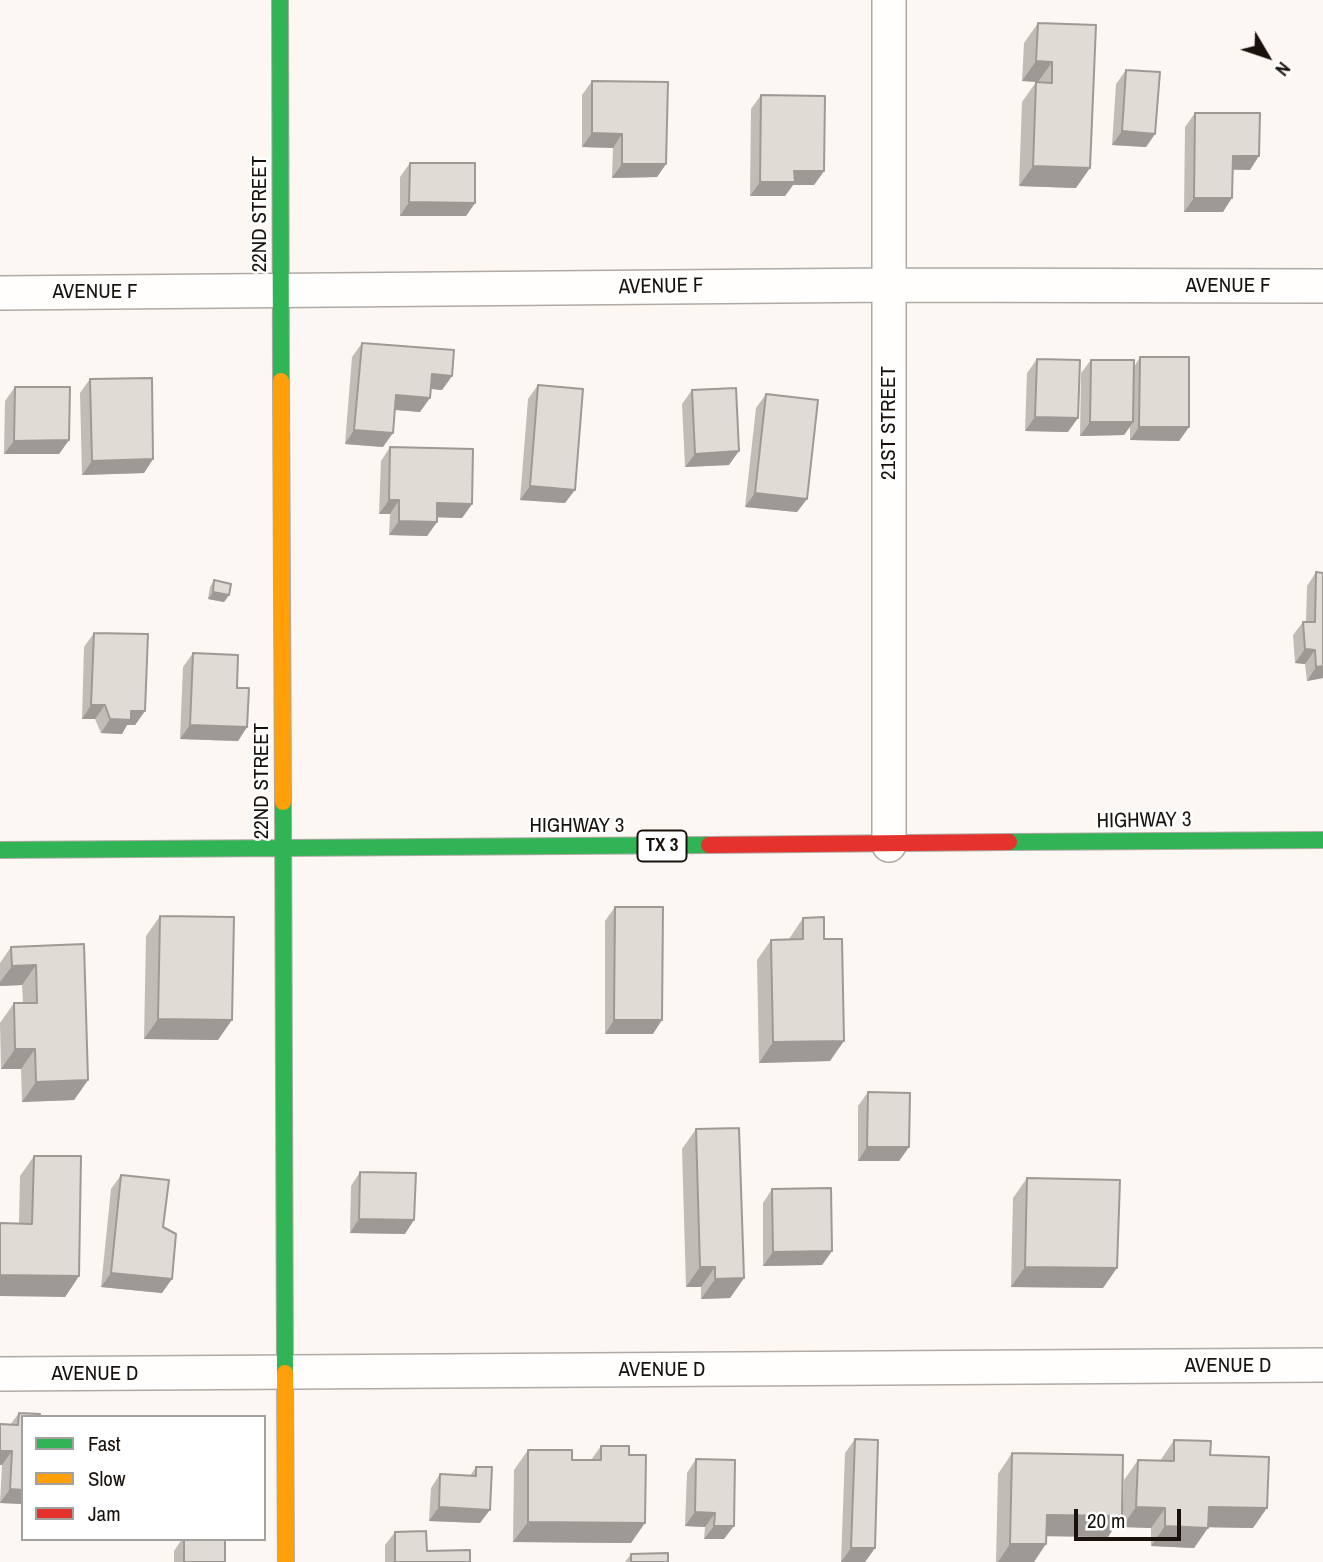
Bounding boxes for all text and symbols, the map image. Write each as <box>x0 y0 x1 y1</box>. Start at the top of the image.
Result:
north arrow <box>1232 21 1302 91</box>
text: N <box>1270 57 1297 82</box>
street label: 22ND STREET <box>247 156 273 272</box>
street label: AVENUE F <box>1186 273 1270 299</box>
street label: AVENUE F <box>618 274 704 300</box>
street label: AVENUE F <box>53 279 137 305</box>
street label: 21ST STREET <box>876 366 902 480</box>
street label: 22ND STREET <box>249 723 275 839</box>
street label: HIGHWAY 3 <box>1096 808 1192 834</box>
street label: HIGHWAY 3 <box>530 813 624 839</box>
road number: TX 3 <box>638 831 686 862</box>
street label: AVENUE D <box>1185 1353 1271 1379</box>
street label: AVENUE D <box>619 1357 705 1383</box>
street label: AVENUE D <box>52 1361 138 1387</box>
legend <box>21 1415 266 1541</box>
text: Fast <box>88 1429 121 1458</box>
text: Slow <box>88 1464 125 1493</box>
scale bar <box>1078 1496 1185 1540</box>
text: Jam <box>88 1499 121 1528</box>
text: 20 m <box>1087 1506 1125 1535</box>

